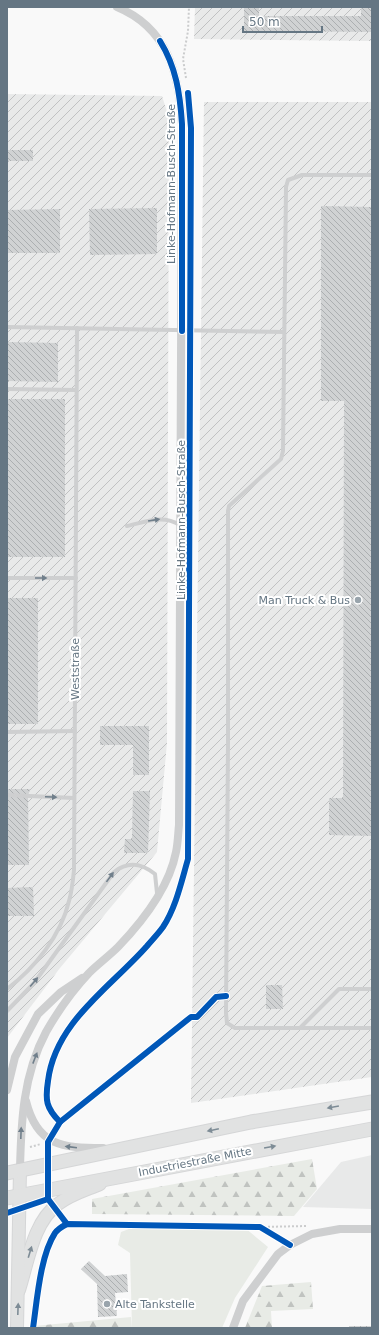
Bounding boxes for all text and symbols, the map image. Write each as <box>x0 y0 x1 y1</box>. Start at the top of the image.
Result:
scale bar <box>243 8 322 34</box>
text: 50 m <box>249 15 280 29</box>
street label: Linke-Hofmann-Busch-Straße <box>165 104 178 264</box>
street label: Linke-Hofmann-Busch-Straße <box>175 440 188 600</box>
one-way arrow <box>148 517 161 523</box>
one-way arrow <box>35 575 48 581</box>
place label: Man Truck & Bus <box>258 594 350 607</box>
marker: Man Truck & Bus <box>353 595 363 605</box>
street label: Weststraße <box>69 638 82 700</box>
one-way arrow <box>45 794 58 800</box>
one-way arrow <box>106 872 114 883</box>
one-way arrow <box>29 977 38 988</box>
one-way arrow <box>32 1052 38 1063</box>
one-way arrow <box>327 1105 339 1111</box>
one-way arrow <box>18 1126 24 1139</box>
one-way arrow <box>207 1127 219 1133</box>
one-way arrow <box>65 1144 77 1150</box>
one-way arrow <box>264 1144 277 1150</box>
street label: Industriestraße Mitte <box>137 1145 253 1179</box>
one-way arrow <box>27 1246 33 1258</box>
place label: Alte Tankstelle <box>115 1298 195 1311</box>
marker: Alte Tankstelle <box>102 1299 112 1309</box>
one-way arrow <box>15 1302 21 1315</box>

